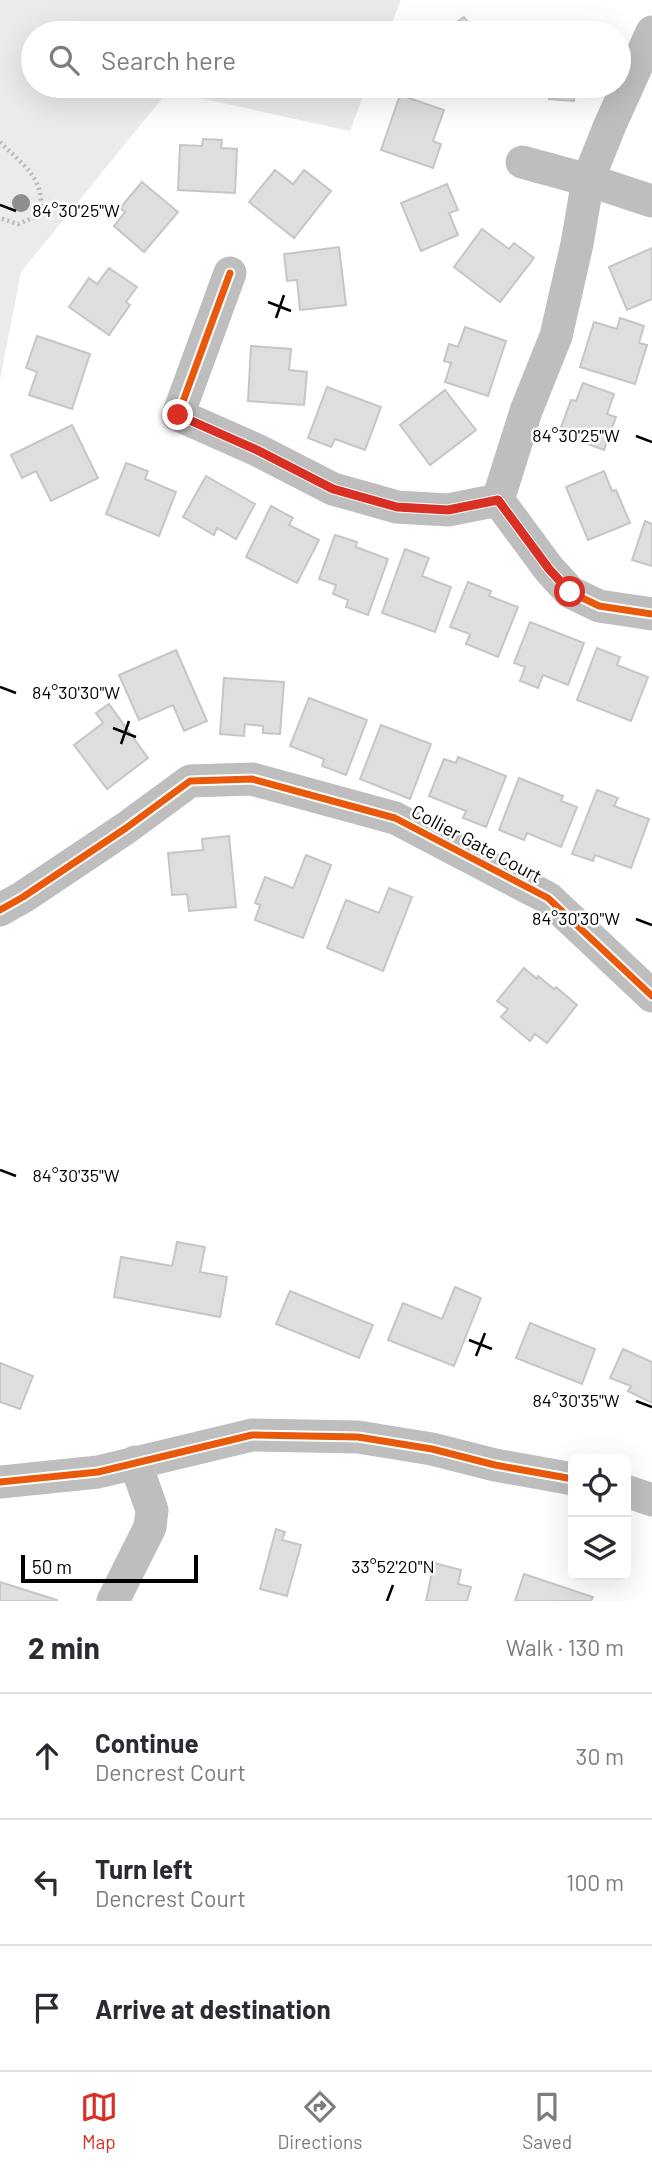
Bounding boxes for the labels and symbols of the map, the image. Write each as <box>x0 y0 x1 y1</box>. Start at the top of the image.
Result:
text: 84°30'25"W <box>32 199 120 221</box>
route end <box>162 399 193 430</box>
text: 84°30'25"W <box>532 424 620 446</box>
route start <box>554 576 585 607</box>
text: 84°30'30"W <box>32 681 120 703</box>
street label: Collier Gate Court <box>408 799 546 887</box>
text: 84°30'30"W <box>532 907 620 929</box>
text: 84°30'35"W <box>32 1164 120 1186</box>
text: 84°30'35"W <box>532 1389 620 1411</box>
scale bar <box>21 1552 198 1584</box>
text: 33°52'20"N <box>351 1555 435 1577</box>

